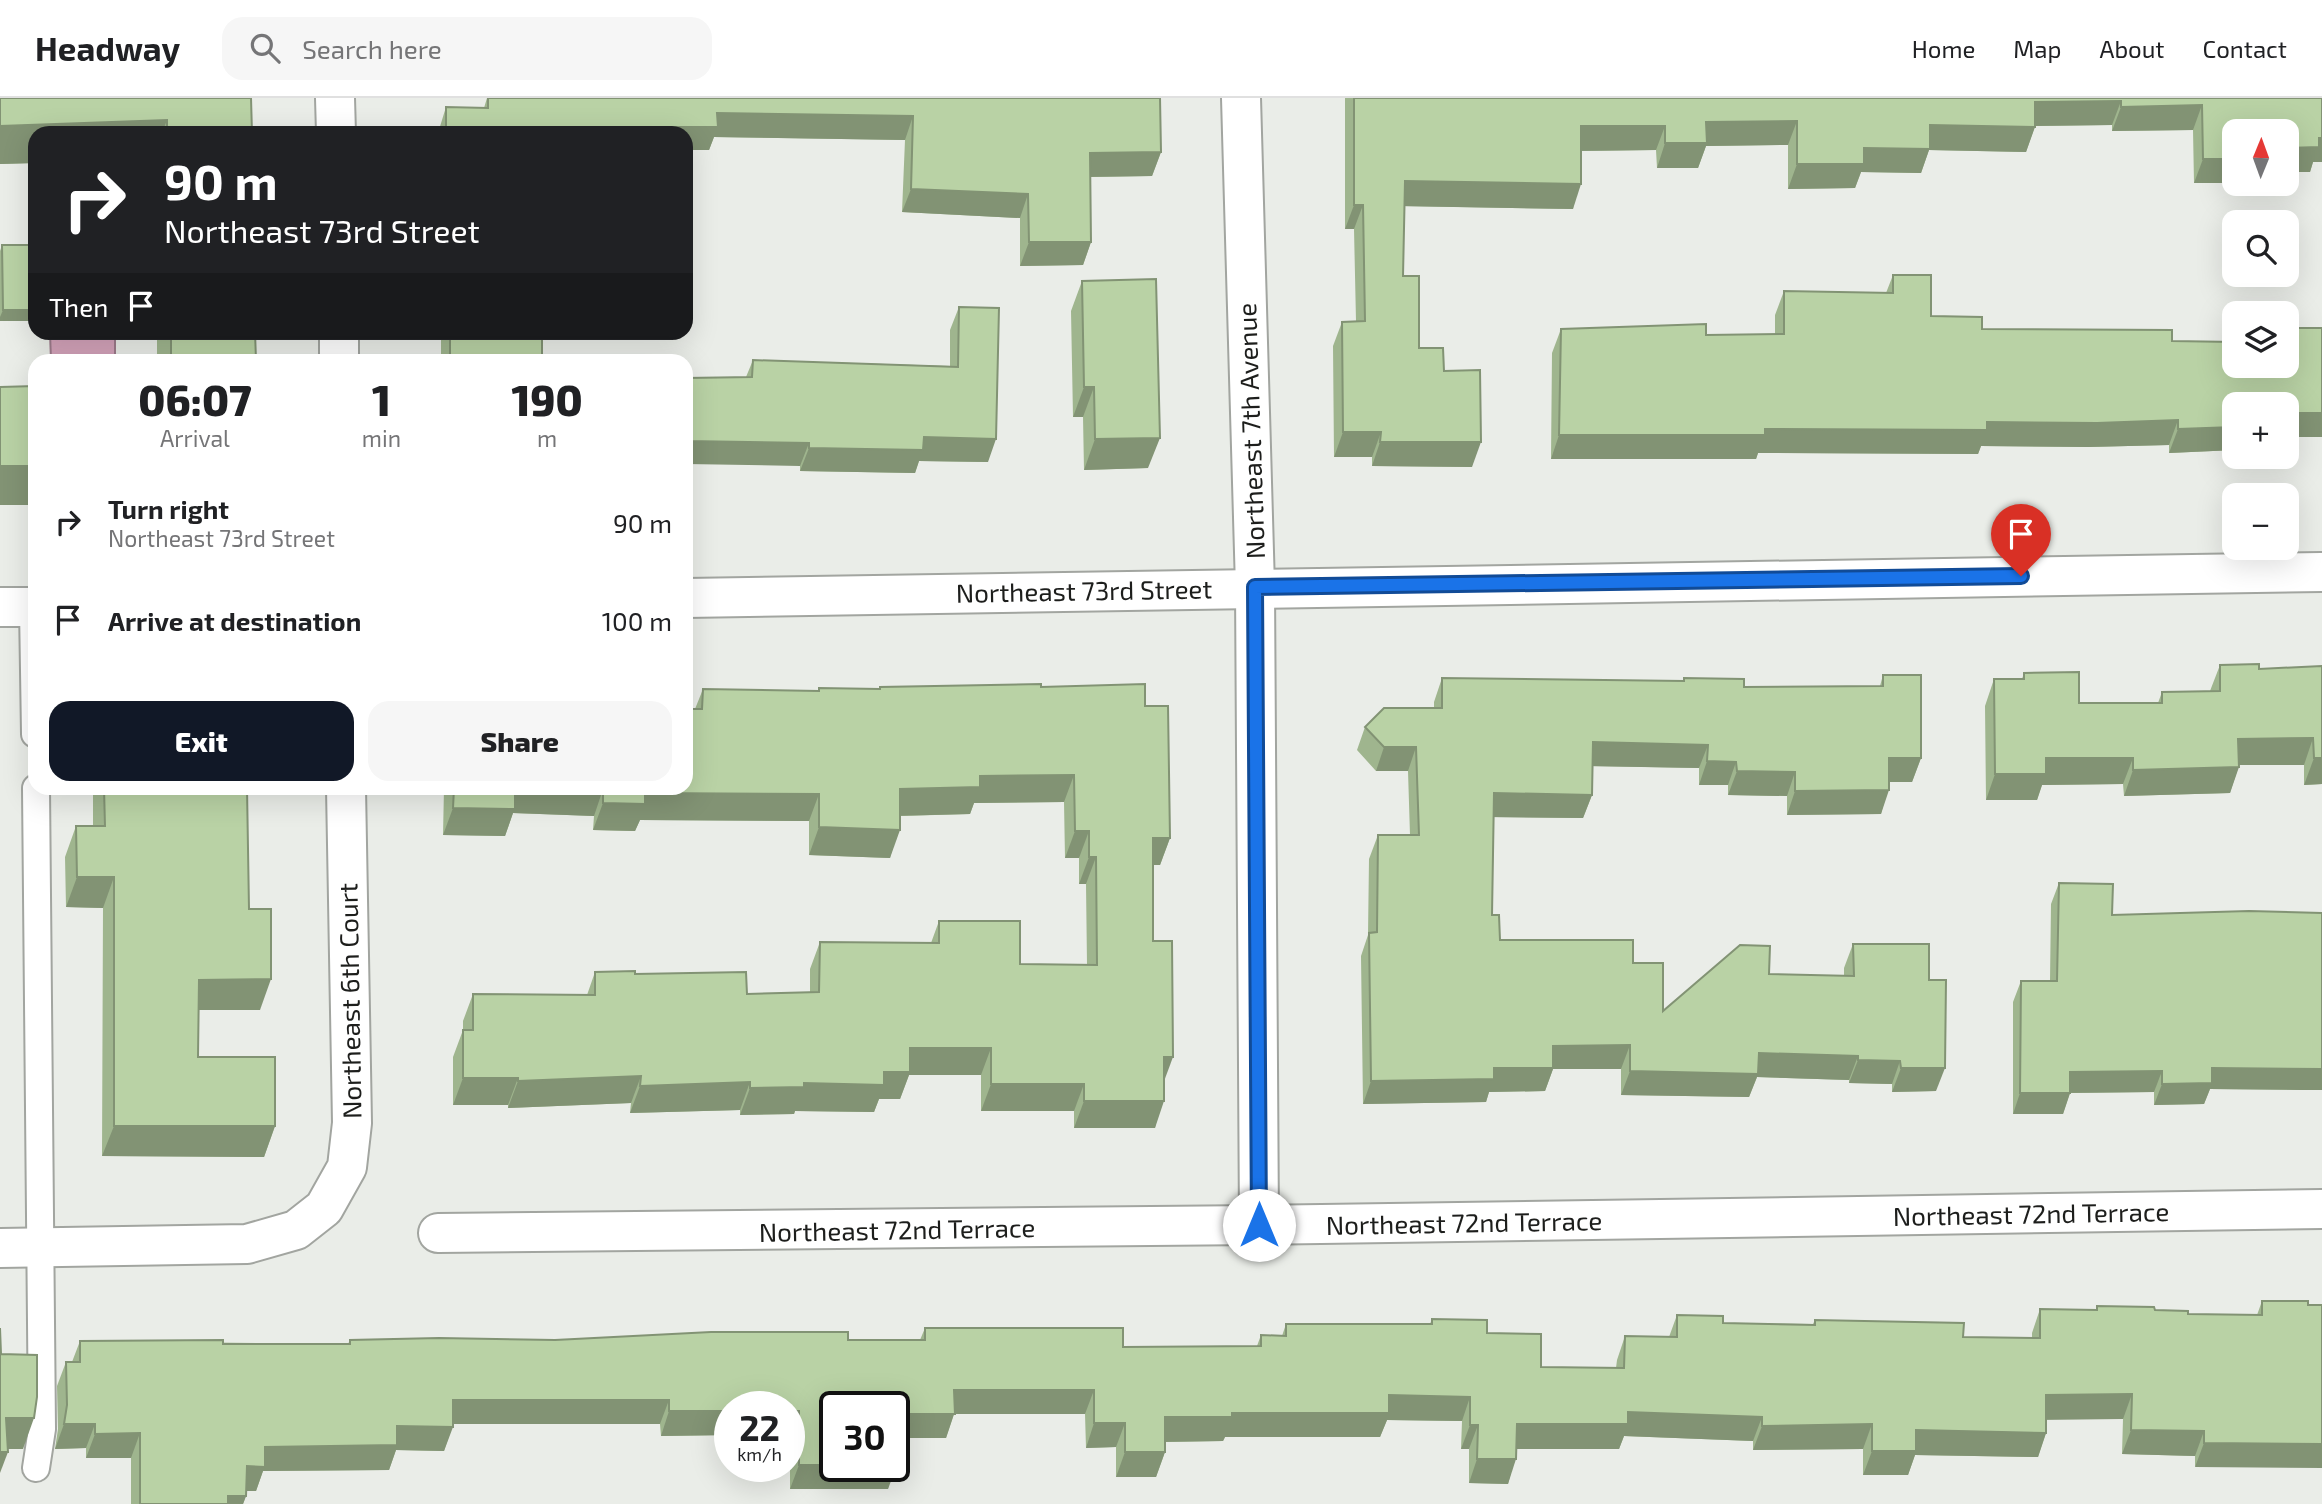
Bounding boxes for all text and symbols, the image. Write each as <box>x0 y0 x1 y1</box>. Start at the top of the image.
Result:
search box <box>222 17 712 80</box>
text: Headway <box>35 28 180 68</box>
icon: search <box>246 29 284 67</box>
text: Search here <box>302 33 442 64</box>
text: Home <box>1912 34 1975 63</box>
text: Map <box>2013 34 2061 63</box>
text: About <box>2099 34 2165 63</box>
text: Contact <box>2203 34 2287 63</box>
north arrow <box>2222 119 2300 196</box>
map controls <box>2222 119 2299 560</box>
text: 90 m <box>164 151 278 210</box>
icon: right <box>49 154 140 245</box>
button: search <box>2222 210 2299 287</box>
text: Northeast 73rd Street <box>164 211 480 249</box>
icon: arrive <box>122 287 160 325</box>
text: Then <box>49 291 108 322</box>
button: layers <box>2222 301 2299 378</box>
street label: Northeast 7th Avenue <box>1230 302 1270 560</box>
text: 06:07 <box>138 374 252 424</box>
text: 1 <box>372 374 391 424</box>
text: 190 <box>511 374 583 424</box>
button: + <box>2222 392 2299 469</box>
text: Arrival <box>160 424 230 452</box>
text: min <box>362 424 401 452</box>
text: m <box>537 424 557 452</box>
button: − <box>2222 483 2299 560</box>
text: Turn right <box>108 493 229 524</box>
icon: right <box>49 503 87 541</box>
pin <box>1991 504 2051 576</box>
text: 90 m <box>613 507 672 538</box>
icon: arrive <box>2002 515 2040 553</box>
text: Northeast 73rd Street <box>108 524 335 552</box>
street label: Northeast 73rd Street <box>955 572 1213 608</box>
icon: arrive <box>49 601 87 639</box>
text: Arrive at destination <box>108 605 361 636</box>
text: 100 m <box>602 605 672 636</box>
button: Exit <box>49 701 354 781</box>
button: Share <box>368 701 672 781</box>
street label: Northeast 6th Court <box>331 883 367 1119</box>
position arrow <box>1222 1188 1296 1262</box>
street label: Northeast 72nd Terrace <box>1892 1195 2170 1231</box>
street label: Northeast 72nd Terrace <box>1325 1204 1603 1240</box>
street label: Northeast 72nd Terrace <box>758 1211 1036 1247</box>
speed limit sign: 30 <box>819 1391 910 1482</box>
text: 22 <box>739 1406 780 1448</box>
text: km/h <box>737 1443 782 1465</box>

